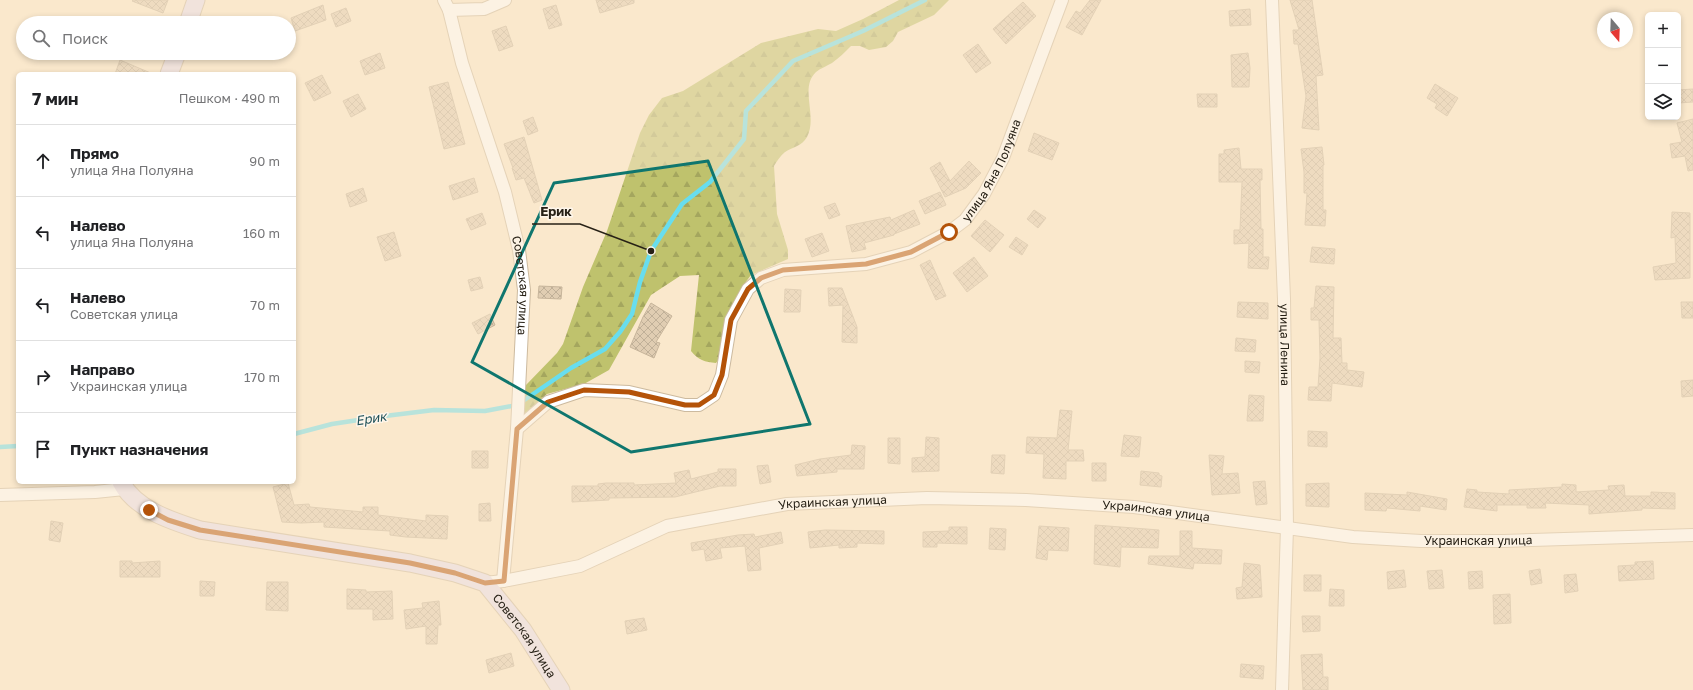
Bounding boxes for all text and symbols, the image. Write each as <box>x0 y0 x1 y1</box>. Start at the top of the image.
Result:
north arrow <box>1597 12 1633 48</box>
map controls <box>1645 12 1681 120</box>
button: + <box>1645 12 1681 48</box>
search box <box>16 16 296 60</box>
icon: search <box>30 27 52 49</box>
text: Поиск <box>62 29 108 47</box>
button: − <box>1645 48 1681 84</box>
button: layers <box>1645 84 1681 120</box>
text: 7 мин <box>32 88 79 109</box>
text: Пешком · 490 m <box>179 90 280 106</box>
street label: улица Яна Полуяна <box>958 117 1024 225</box>
text: Прямо <box>70 144 119 162</box>
icon: ahead <box>32 150 54 172</box>
text: 90 m <box>249 153 280 169</box>
text: улица Яна Полуяна <box>70 162 194 178</box>
callout: Ерик <box>532 199 580 224</box>
text: Ерик <box>540 203 572 219</box>
text: Налево <box>70 216 126 234</box>
icon: left <box>32 222 54 244</box>
route start <box>940 223 958 241</box>
text: 160 m <box>243 225 280 241</box>
text: улица Яна Полуяна <box>70 234 194 250</box>
street label: Советская улица <box>509 234 532 336</box>
text: Налево <box>70 288 126 306</box>
icon: left <box>32 294 54 316</box>
text: 70 m <box>250 297 280 313</box>
street label: улица Ленина <box>1277 303 1293 386</box>
text: Советская улица <box>70 306 178 322</box>
text: Направо <box>70 360 135 378</box>
icon: right <box>32 366 54 388</box>
text: 170 m <box>244 369 280 385</box>
text: Украинская улица <box>70 378 187 394</box>
water label: Ерик <box>354 407 389 428</box>
icon: arrive <box>32 438 54 460</box>
text: Пункт назначения <box>70 440 208 458</box>
street label: Украинская улица <box>777 492 887 512</box>
street label: Украинская улица <box>1102 497 1211 524</box>
route end <box>140 501 158 519</box>
street label: Украинская улица <box>1424 532 1533 548</box>
street label: Советская улица <box>490 590 559 681</box>

